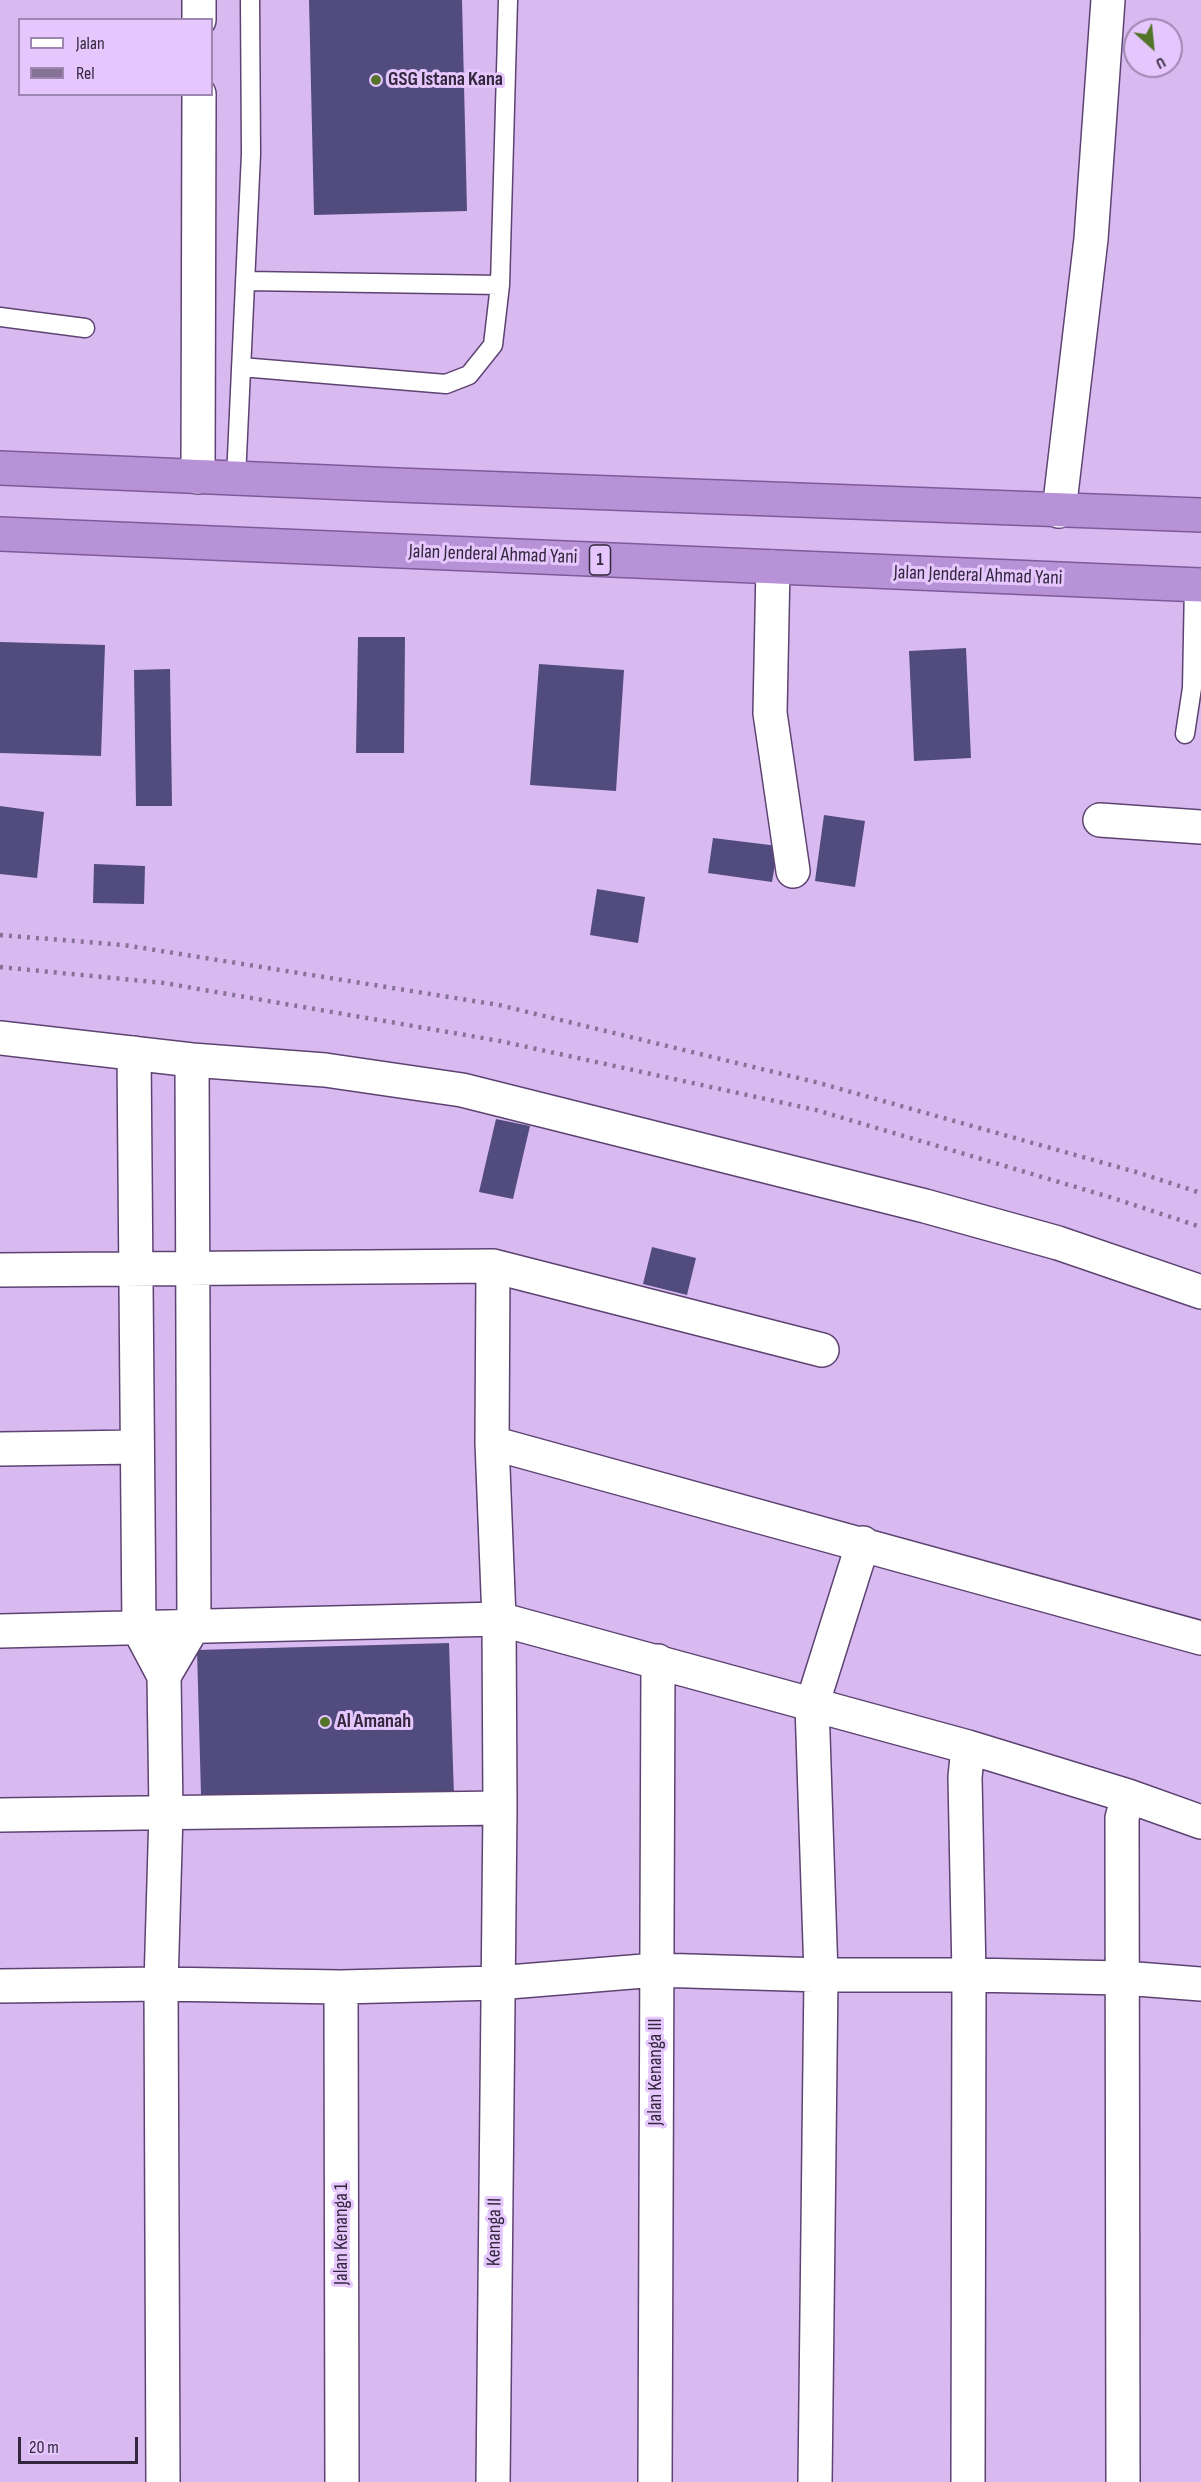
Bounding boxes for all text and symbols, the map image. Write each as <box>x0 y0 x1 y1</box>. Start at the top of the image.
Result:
legend <box>18 18 213 96</box>
north arrow <box>1123 18 1183 78</box>
text: Jalan <box>76 33 105 54</box>
text: U <box>1152 52 1169 73</box>
text: Rel <box>76 63 95 84</box>
place label: GSG Istana Kana <box>388 68 503 92</box>
marker: GSG Istana Kana <box>369 73 383 87</box>
street label: Jalan Jenderal Ahmad Yani <box>408 540 578 570</box>
road number: 1 <box>590 545 610 575</box>
street label: Jalan Jenderal Ahmad Yani <box>893 561 1063 591</box>
place label: Al Amanah <box>337 1710 411 1734</box>
marker: Al Amanah <box>318 1715 332 1729</box>
street label: Jalan Kenanga III <box>644 2018 668 2126</box>
street label: Jalan Kenanga 1 <box>330 2183 354 2285</box>
street label: Kenanga II <box>482 2198 508 2266</box>
scale bar <box>21 2425 141 2463</box>
text: 20 m <box>29 2437 59 2458</box>

